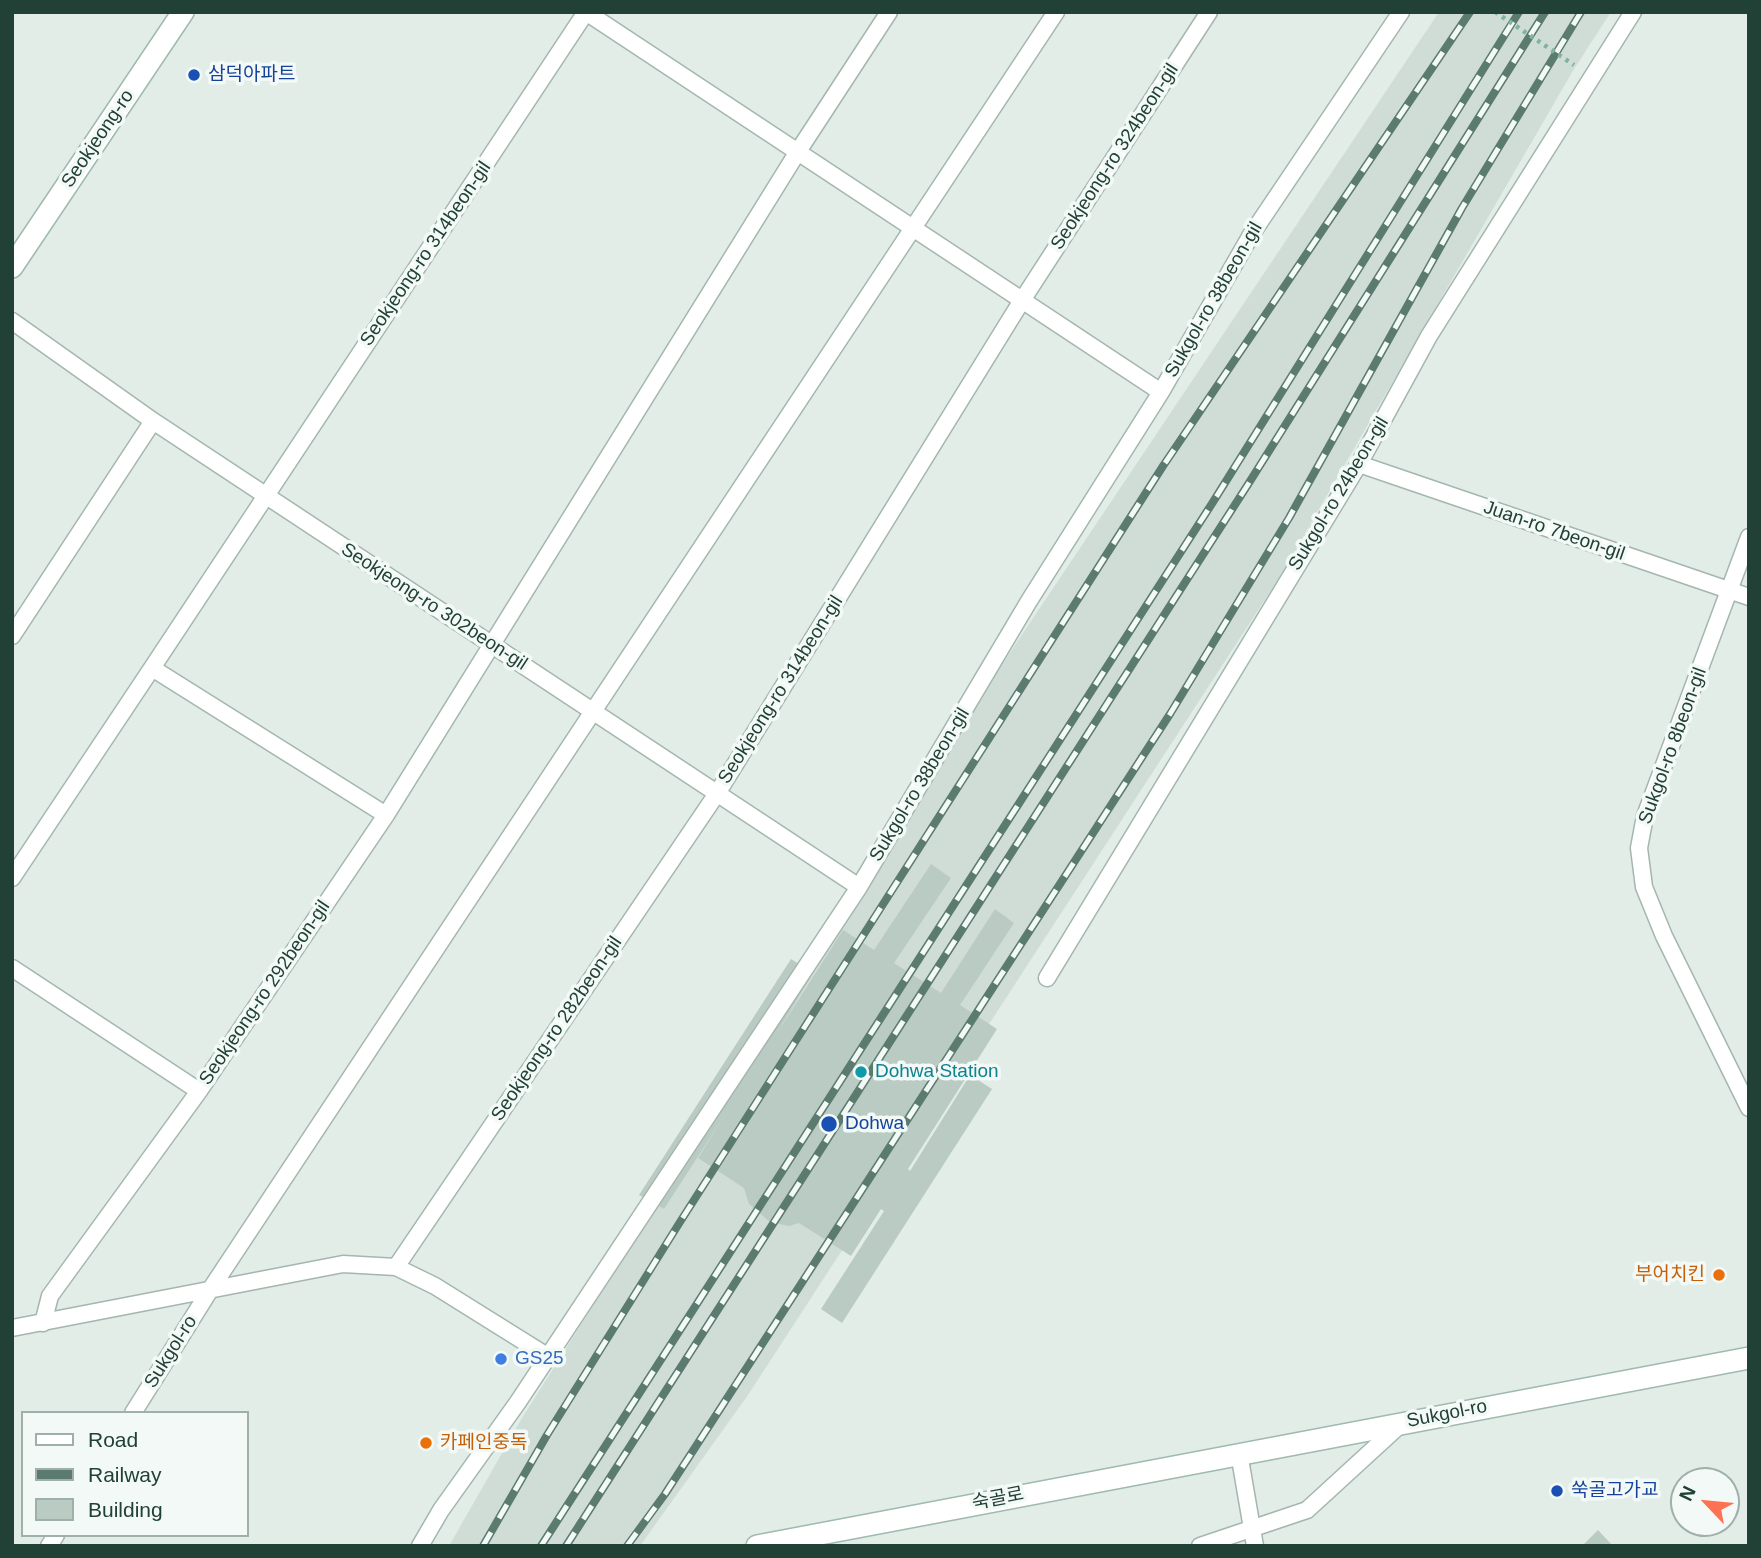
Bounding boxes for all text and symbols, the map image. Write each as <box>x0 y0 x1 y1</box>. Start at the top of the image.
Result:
street label: Seokjeong-ro 324beon-gil <box>1046 60 1184 254</box>
place label: 삼덕아파트 <box>208 64 295 86</box>
marker: 삼덕아파트 <box>186 67 202 83</box>
street label: Seokjeong-ro <box>57 86 139 192</box>
street label: Seokjeong-ro 314beon-gil <box>356 157 496 351</box>
street label: Sukgol-ro 38beon-gil <box>1160 218 1268 382</box>
street label: Sukgol-ro 24beon-gil <box>1284 413 1394 575</box>
street label: Juan-ro 7beon-gil <box>1480 496 1628 566</box>
street label: Seokjeong-ro 302beon-gil <box>337 538 531 676</box>
street label: Seokjeong-ro 314beon-gil <box>714 592 848 788</box>
street label: Sukgol-ro 8beon-gil <box>1634 665 1712 827</box>
street label: Sukgol-ro 38beon-gil <box>865 704 975 866</box>
street label: Seokjeong-ro 292beon-gil <box>195 896 335 1090</box>
street label: Seokjeong-ro 282beon-gil <box>487 932 627 1126</box>
place label: Dohwa Station <box>875 1061 999 1083</box>
marker: Dohwa Station <box>853 1064 869 1080</box>
place label: Dohwa <box>845 1113 904 1135</box>
marker: Dohwa <box>819 1114 839 1134</box>
place label: 부어치킨 <box>1635 1264 1705 1286</box>
marker: 부어치킨 <box>1711 1267 1727 1283</box>
street label: Sukgol-ro <box>140 1311 202 1393</box>
place label: GS25 <box>515 1348 564 1370</box>
marker: GS25 <box>493 1351 509 1367</box>
street label: Sukgol-ro <box>1405 1395 1489 1433</box>
legend <box>21 1411 248 1537</box>
text: Road <box>88 1428 138 1451</box>
place label: 카페인중독 <box>440 1432 527 1454</box>
marker: 카페인중독 <box>418 1435 434 1451</box>
text: Railway <box>88 1463 162 1486</box>
north arrow <box>1670 1467 1740 1537</box>
place label: 쑥골고가교 <box>1571 1480 1658 1502</box>
street label: 숙골로 <box>970 1483 1026 1515</box>
marker: 쑥골고가교 <box>1549 1483 1565 1499</box>
text: N <box>1675 1483 1700 1504</box>
text: Building <box>88 1498 163 1521</box>

